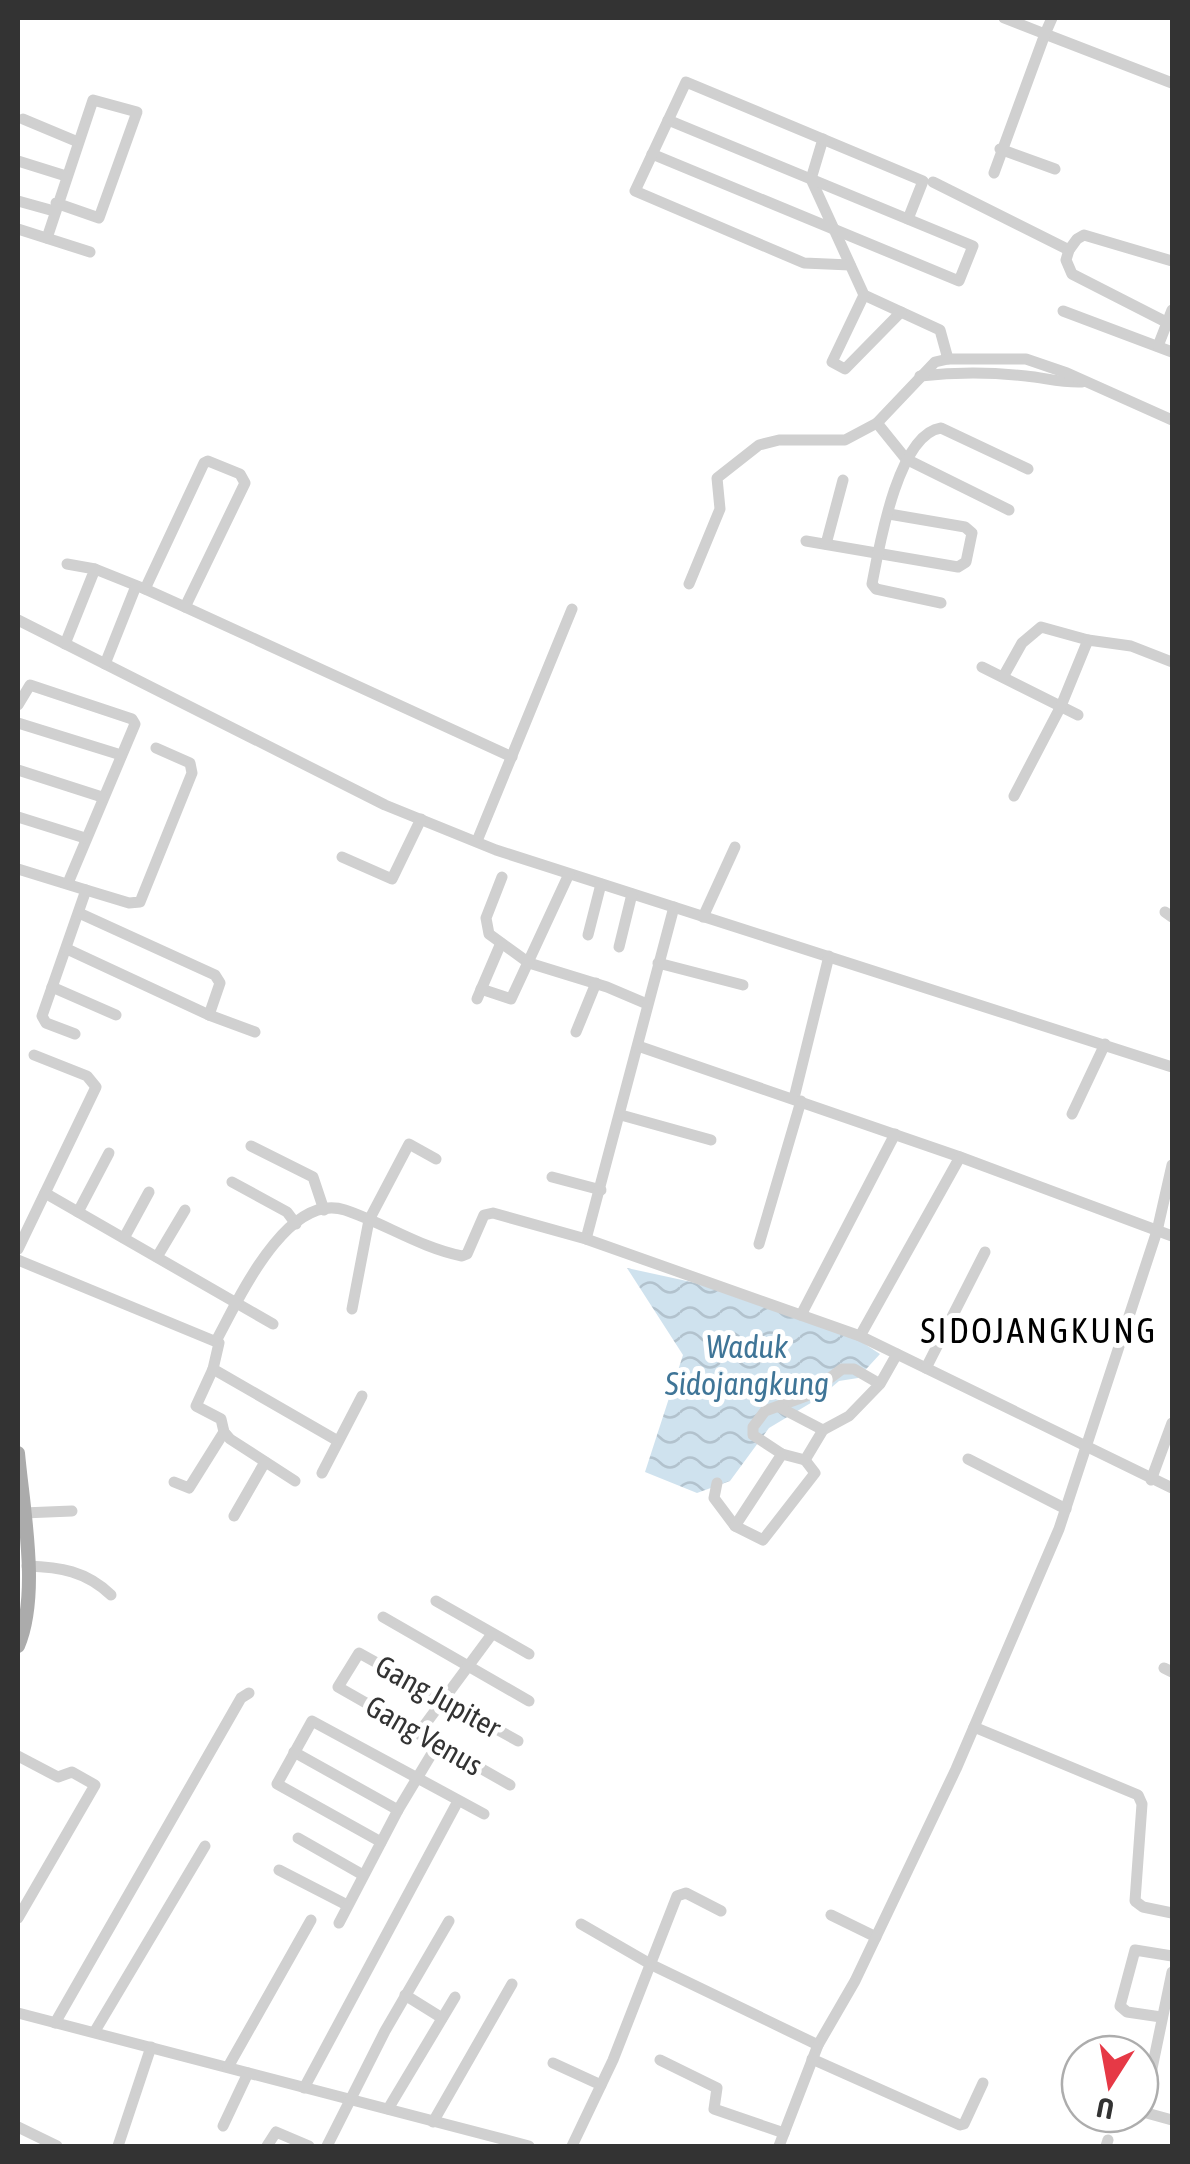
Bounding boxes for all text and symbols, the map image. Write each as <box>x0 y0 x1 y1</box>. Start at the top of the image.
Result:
district label: SIDOJANGKUNG <box>920 1310 1158 1350</box>
water label: Waduk Sidojangkung <box>664 1328 829 1402</box>
street label: Gang Jupiter <box>370 1648 508 1745</box>
street label: Gang Venus <box>360 1688 489 1782</box>
north arrow <box>1060 2034 1160 2134</box>
text: U <box>1094 2091 1116 2126</box>

